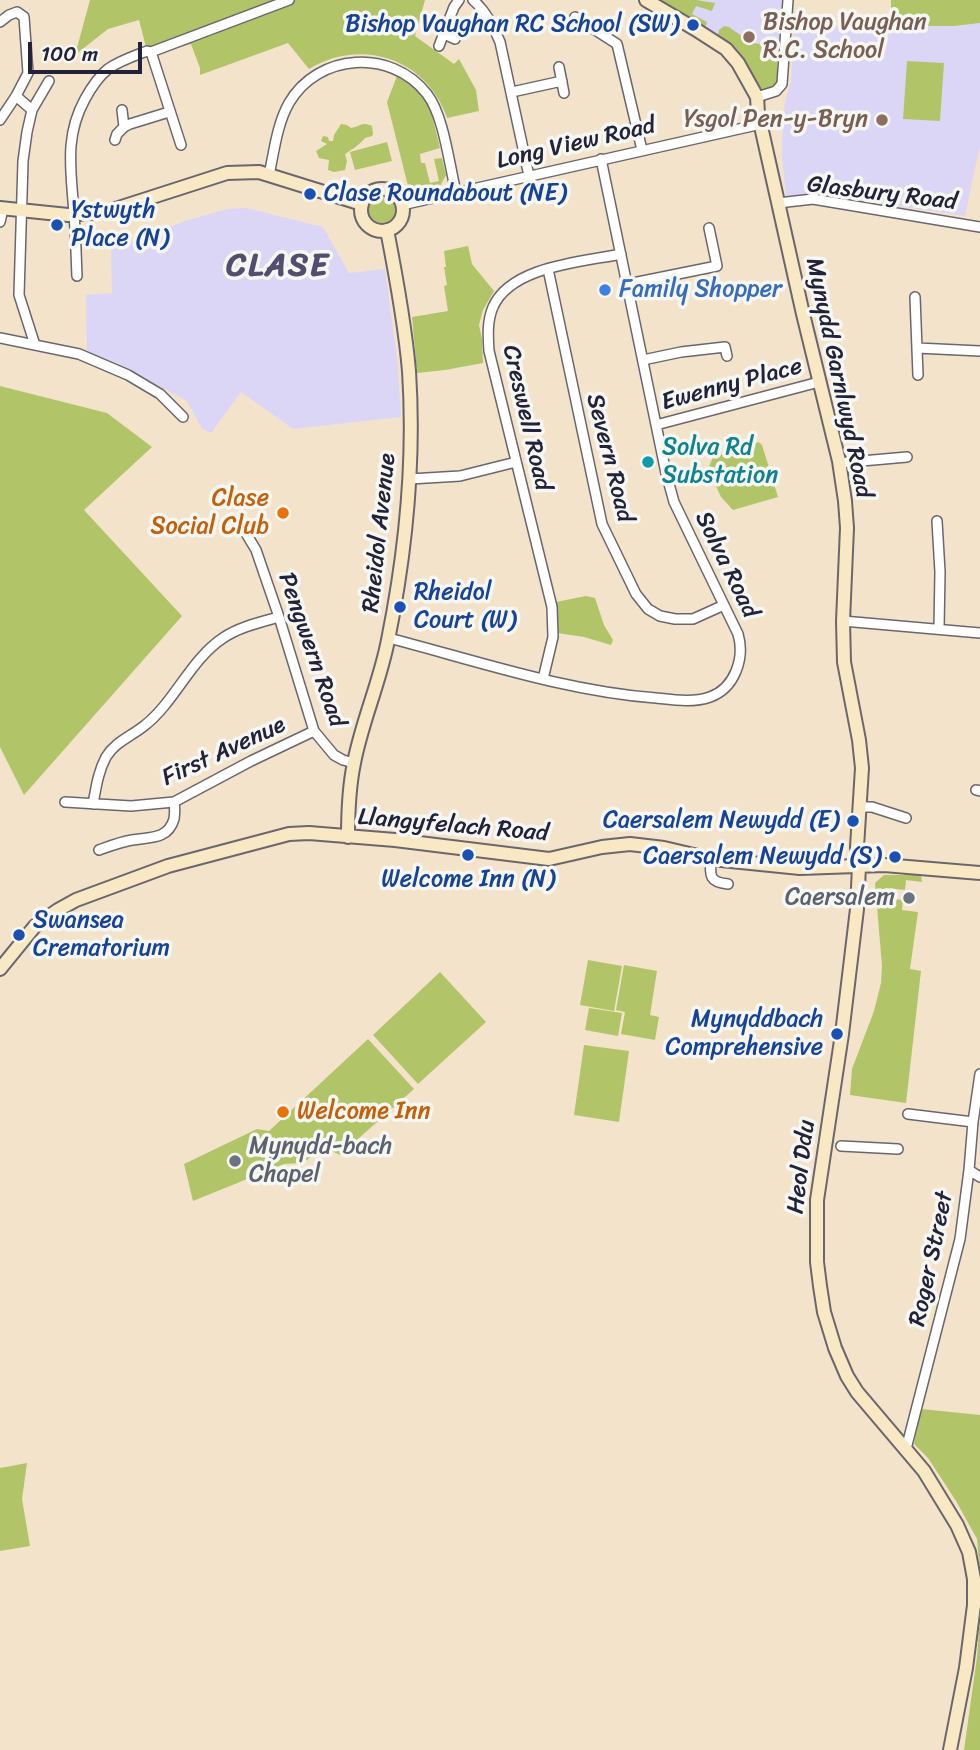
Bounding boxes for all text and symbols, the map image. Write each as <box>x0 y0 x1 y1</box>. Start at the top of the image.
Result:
place label: Bishop Vaughan R.C. School <box>763 9 927 65</box>
place label: Bishop Vaughan RC School (SW) <box>345 11 679 39</box>
marker: Bishop Vaughan RC School (SW) <box>685 17 701 33</box>
scale bar <box>32 28 145 72</box>
marker: Bishop Vaughan R.C. School <box>741 29 757 45</box>
text: 100 m <box>41 35 98 73</box>
place label: Ysgol Pen-y-Bryn <box>684 106 868 134</box>
street label: Long View Road <box>494 112 658 176</box>
marker: Ysgol Pen-y-Bryn <box>874 112 890 128</box>
street label: Glasbury Road <box>806 171 958 217</box>
place label: Clase Roundabout (NE) <box>324 180 566 208</box>
marker: Clase Roundabout (NE) <box>302 186 318 202</box>
place label: Ystwyth Place (N) <box>71 197 169 253</box>
marker: Ystwyth Place (N) <box>49 217 65 233</box>
district label: CLASE <box>228 248 328 286</box>
street label: Mynydd Garnlwyd Road <box>798 255 878 501</box>
place label: Family Shopper <box>619 276 782 304</box>
marker: Family Shopper <box>597 282 613 298</box>
street label: Creswell Road <box>495 342 557 494</box>
street label: Ewenny Place <box>658 352 806 418</box>
street label: Severn Road <box>579 391 639 525</box>
place label: Solva Rd Substation <box>662 434 778 490</box>
street label: Rheidol Avenue <box>357 452 403 614</box>
marker: Solva Rd Substation <box>640 454 656 470</box>
place label: Clase Social Club <box>151 485 269 541</box>
marker: Clase Social Club <box>275 505 291 521</box>
street label: Solva Road <box>688 507 764 623</box>
street label: Pengwern Road <box>271 569 351 731</box>
place label: Rheidol Court (W) <box>414 579 516 635</box>
marker: Rheidol Court (W) <box>392 599 408 615</box>
street label: First Avenue <box>158 711 290 793</box>
street label: Llangyfelach Road <box>356 803 550 849</box>
place label: Caersalem Newydd (E) <box>603 807 839 835</box>
marker: Caersalem Newydd (E) <box>845 813 861 829</box>
place label: Caersalem Newydd (S) <box>643 843 881 871</box>
marker: Welcome Inn (N) <box>460 847 476 863</box>
marker: Caersalem Newydd (S) <box>887 849 903 865</box>
place label: Welcome Inn (N) <box>381 866 555 894</box>
place label: Caersalem <box>785 884 895 912</box>
marker: Caersalem <box>901 890 917 906</box>
place label: Swansea Crematorium <box>33 907 170 963</box>
marker: Swansea Crematorium <box>11 927 27 943</box>
place label: Mynyddbach Comprehensive <box>666 1006 823 1062</box>
marker: Mynyddbach Comprehensive <box>829 1026 845 1042</box>
place label: Welcome Inn <box>297 1098 430 1126</box>
marker: Welcome Inn <box>275 1104 291 1120</box>
street label: Heol Ddu <box>782 1118 822 1216</box>
place label: Mynydd-bach Chapel <box>249 1133 392 1189</box>
marker: Mynydd-bach Chapel <box>227 1153 243 1169</box>
street label: Roger Street <box>904 1189 960 1329</box>

